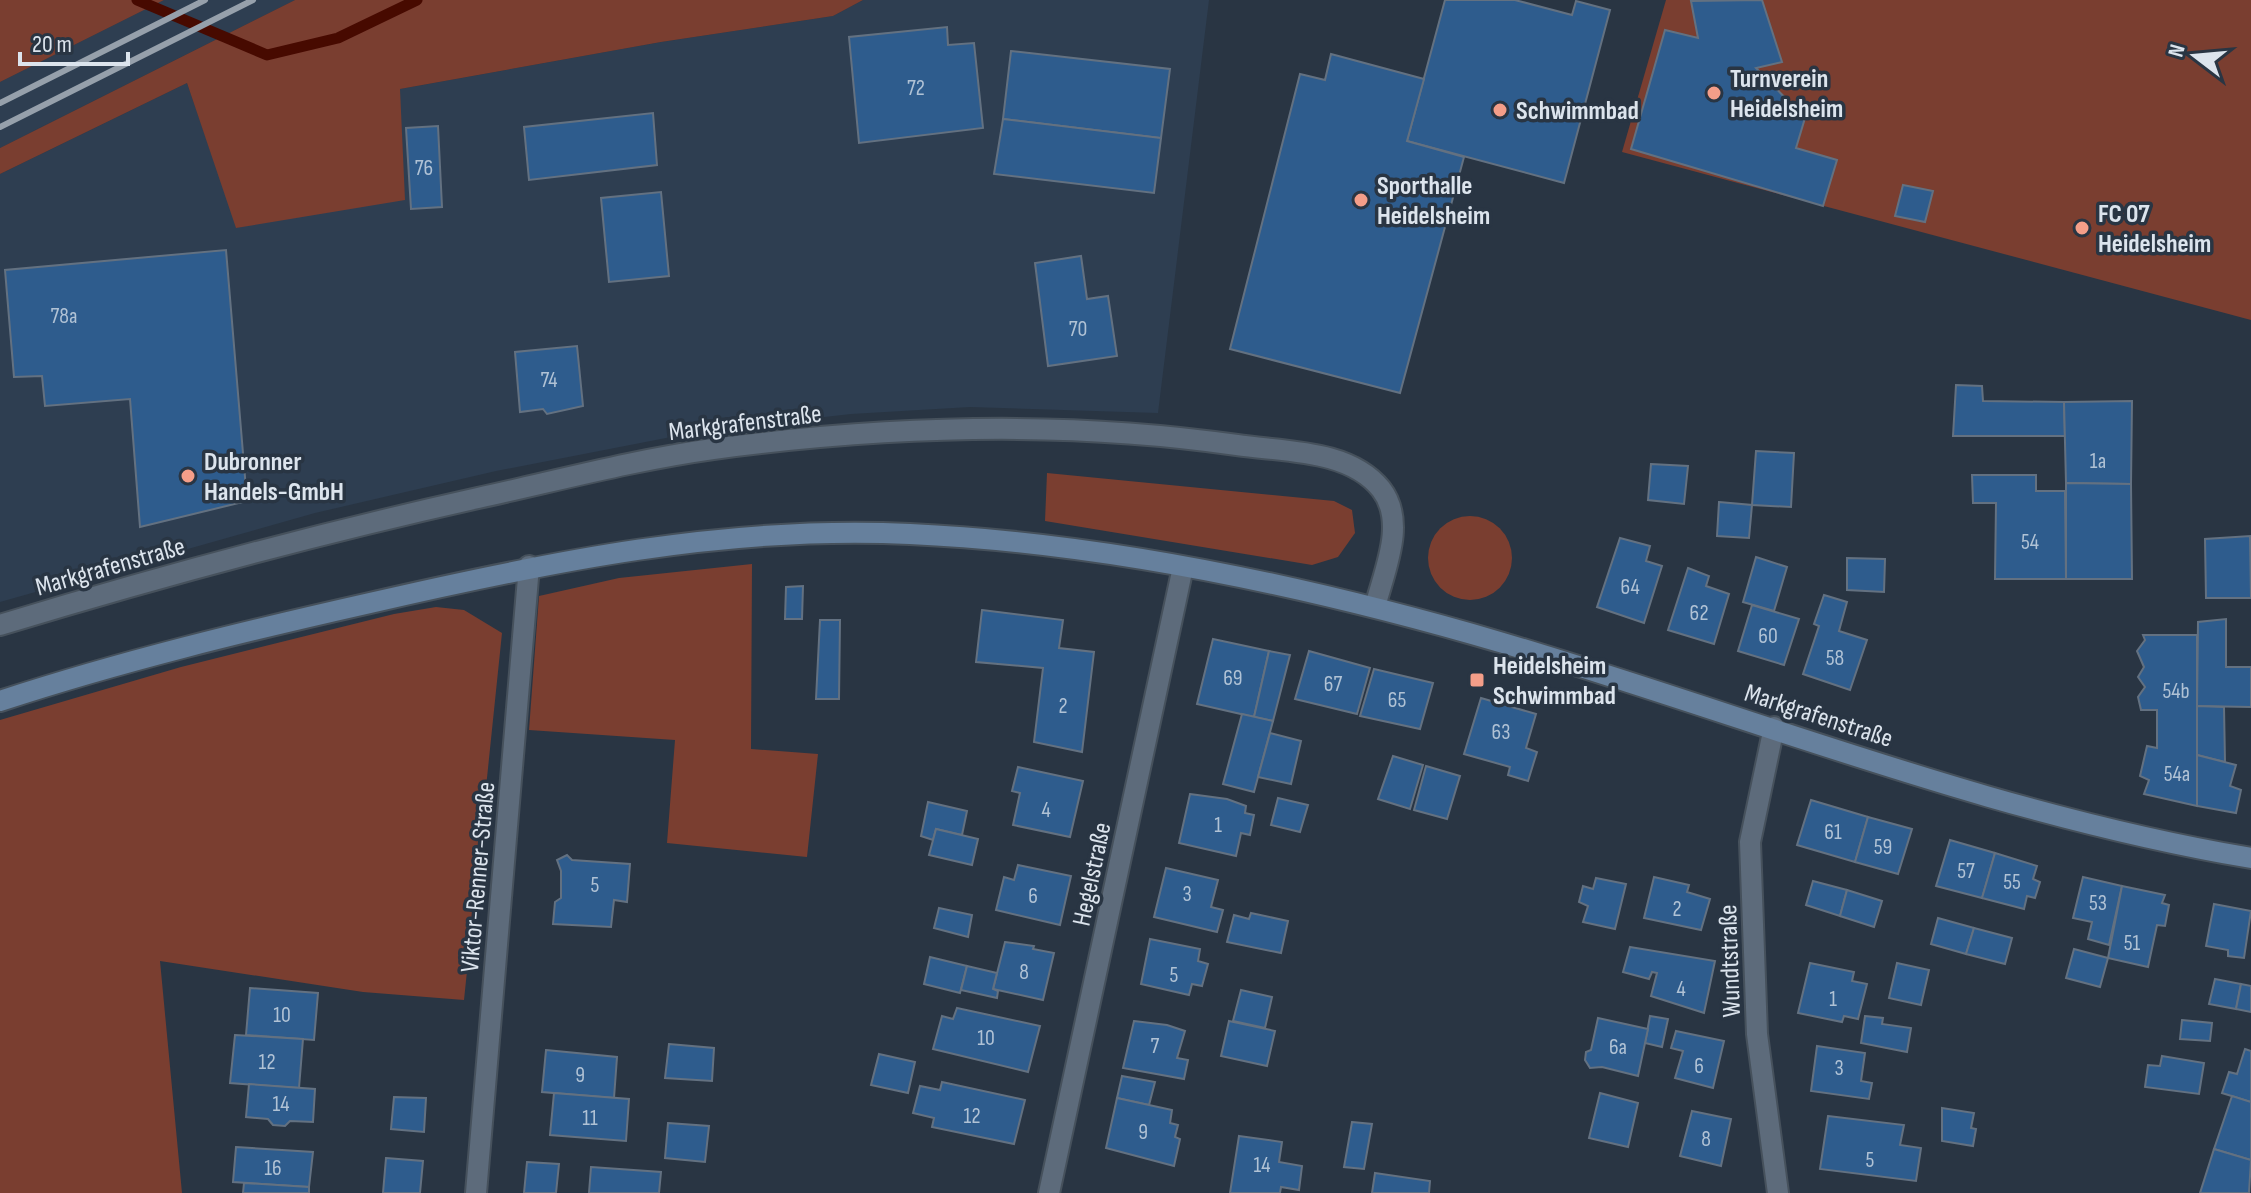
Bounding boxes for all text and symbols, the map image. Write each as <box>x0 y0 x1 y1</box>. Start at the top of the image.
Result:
scale bar <box>20 16 128 66</box>
north arrow <box>2155 16 2235 96</box>
text: 20 m <box>32 30 72 59</box>
text: N <box>2163 42 2192 60</box>
place label: Turnverein Heidelsheim <box>1730 64 1843 125</box>
house number: 72 <box>907 75 925 102</box>
marker: Turnverein Heidelsheim <box>1705 84 1723 102</box>
place label: Schwimmbad <box>1516 96 1639 127</box>
marker: Schwimmbad <box>1491 101 1509 119</box>
house number: 76 <box>415 155 433 182</box>
place label: Sporthalle Heidelsheim <box>1377 171 1490 232</box>
marker: Sporthalle Heidelsheim <box>1352 191 1370 209</box>
place label: FC 07 Heidelsheim <box>2098 199 2211 260</box>
marker: FC 07 Heidelsheim <box>2073 219 2091 237</box>
house number: 78a <box>51 303 77 330</box>
house number: 70 <box>1069 316 1087 343</box>
house number: 74 <box>541 367 557 394</box>
street label: Markgrafenstraße <box>667 399 823 448</box>
place label: Dubronner Handels-GmbH <box>204 447 344 508</box>
house number: 1a <box>2090 448 2106 475</box>
marker: Dubronner Handels-GmbH <box>179 467 197 485</box>
house number: 54 <box>2021 529 2039 556</box>
street label: Markgrafenstraße <box>32 531 189 604</box>
house number: 64 <box>1620 574 1640 601</box>
house number: 62 <box>1690 600 1708 627</box>
house number: 60 <box>1758 623 1778 650</box>
house number: 58 <box>1826 645 1844 672</box>
place label: Heidelsheim Schwimmbad <box>1493 651 1616 712</box>
house number: 69 <box>1223 665 1243 692</box>
house number: 67 <box>1324 671 1342 698</box>
marker: Heidelsheim Schwimmbad <box>1468 671 1486 689</box>
street label: Markgrafenstraße <box>1741 678 1897 755</box>
house number: 54b <box>2162 678 2190 705</box>
house number: 65 <box>1388 687 1406 714</box>
house number: 2 <box>1058 693 1068 720</box>
house number: 63 <box>1492 719 1510 746</box>
house number: 54a <box>2164 761 2190 788</box>
street label: Viktor-Renner-Straße <box>455 781 502 974</box>
house number: 4 <box>1041 797 1051 824</box>
house number: 1 <box>1214 812 1222 839</box>
house number: 61 <box>1824 819 1842 846</box>
street label: Hegelstraße <box>1066 820 1119 929</box>
house number: 59 <box>1874 834 1892 861</box>
house number: 57 <box>1957 858 1975 885</box>
house number: 55 <box>2003 869 2021 896</box>
house number: 5 <box>591 872 600 899</box>
house number: 3 <box>1182 881 1192 908</box>
house number: 6 <box>1028 883 1038 910</box>
house number: 53 <box>2089 890 2107 917</box>
house number: 2 <box>1672 896 1682 923</box>
street label: Wundtstraße <box>1713 904 1748 1018</box>
house number: 51 <box>2124 930 2141 957</box>
house number: 8 <box>1019 959 1029 986</box>
house number: 5 <box>1170 962 1179 989</box>
house number: 4 <box>1676 976 1686 1003</box>
house number: 1 <box>1829 986 1837 1013</box>
house number: 10 <box>273 1002 291 1029</box>
house number: 10 <box>977 1025 995 1052</box>
house number: 7 <box>1151 1033 1160 1060</box>
house number: 6a <box>1609 1034 1627 1061</box>
house number: 12 <box>258 1049 276 1076</box>
house number: 6 <box>1694 1053 1704 1080</box>
house number: 3 <box>1834 1055 1844 1082</box>
house number: 9 <box>575 1062 585 1089</box>
house number: 14 <box>273 1091 289 1118</box>
house number: 12 <box>963 1103 981 1130</box>
house number: 11 <box>582 1105 598 1132</box>
house number: 9 <box>1138 1119 1148 1146</box>
house number: 8 <box>1701 1126 1711 1153</box>
house number: 5 <box>1866 1147 1875 1174</box>
house number: 14 <box>1254 1152 1270 1179</box>
house number: 16 <box>264 1155 282 1182</box>

